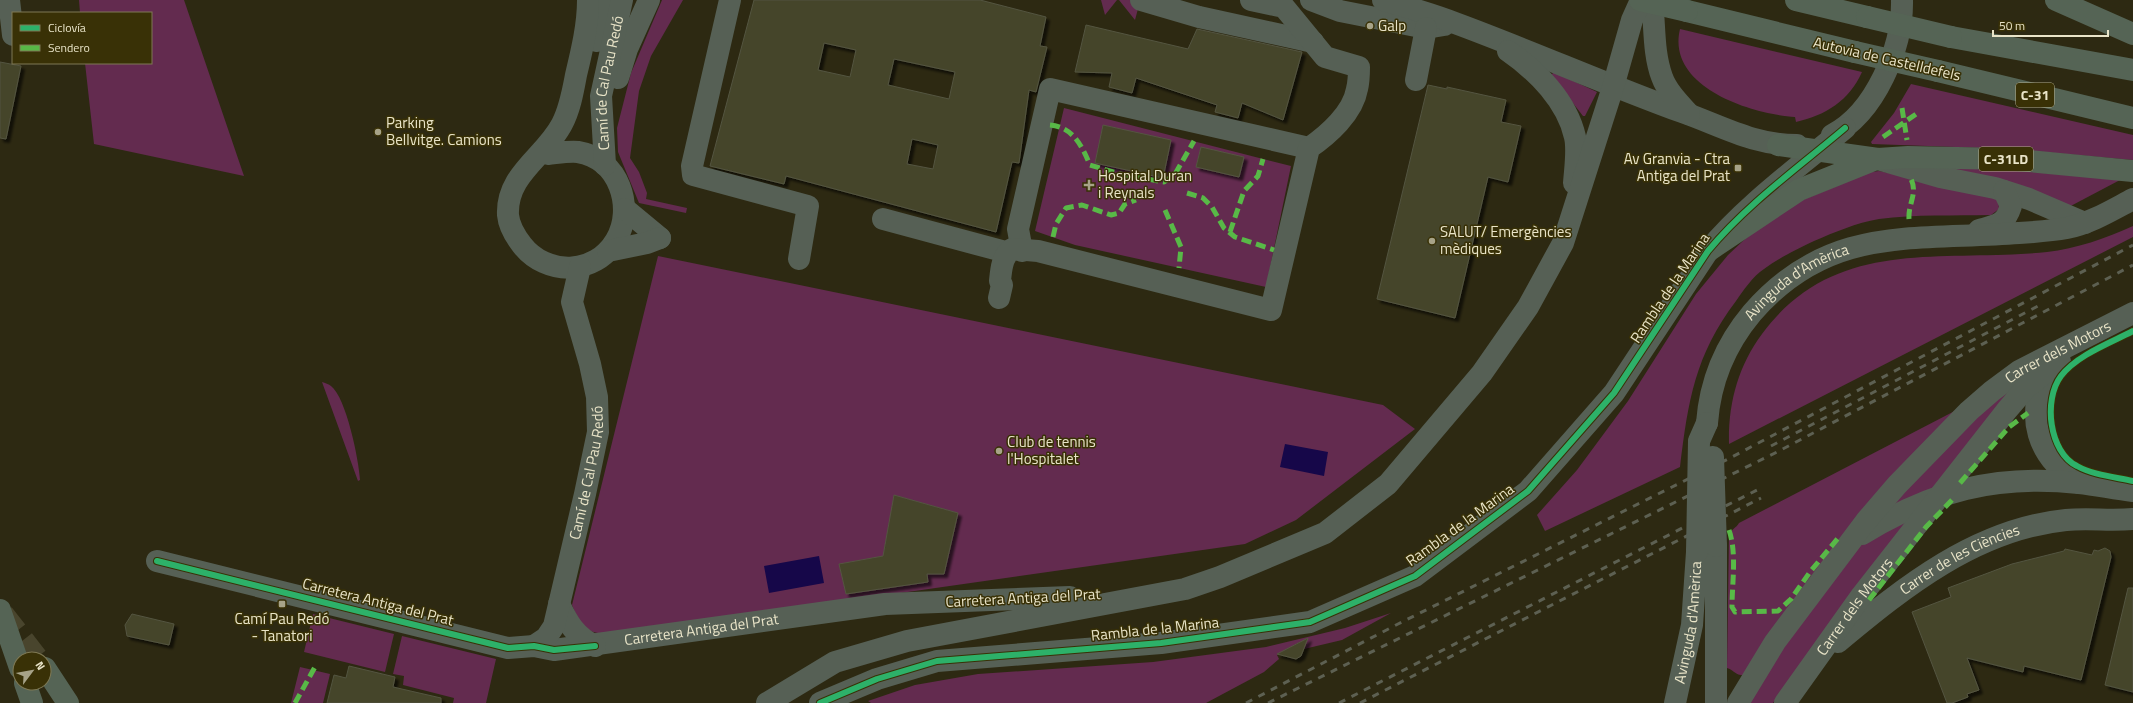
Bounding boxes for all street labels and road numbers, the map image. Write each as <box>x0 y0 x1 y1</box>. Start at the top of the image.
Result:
street label: Camí de Cal Pau Redó <box>589 13 629 151</box>
street label: Autovia de Castelldefels <box>1811 30 1963 87</box>
road number: C-31 <box>2016 83 2054 107</box>
road number: C-31LD <box>1979 147 2033 171</box>
street label: Rambla de la Marina <box>1624 228 1715 348</box>
street label: Avinguda d'Amèrica <box>1738 237 1852 325</box>
street label: Carrer dels Motors <box>2000 314 2115 389</box>
street label: Camí de Cal Pau Redó <box>563 405 609 542</box>
street label: Rambla de la Marina <box>1401 477 1519 572</box>
street label: Carrer de les Ciències <box>1894 518 2022 600</box>
street label: Carrer dels Motors <box>1810 552 1898 660</box>
street label: Avinguda d'Amèrica <box>1668 560 1707 686</box>
street label: Carretera Antiga del Prat <box>300 572 457 632</box>
street label: Carretera Antiga del Prat <box>945 582 1102 613</box>
street label: Carretera Antiga del Prat <box>623 607 781 651</box>
street label: Rambla de la Marina <box>1090 610 1221 647</box>

